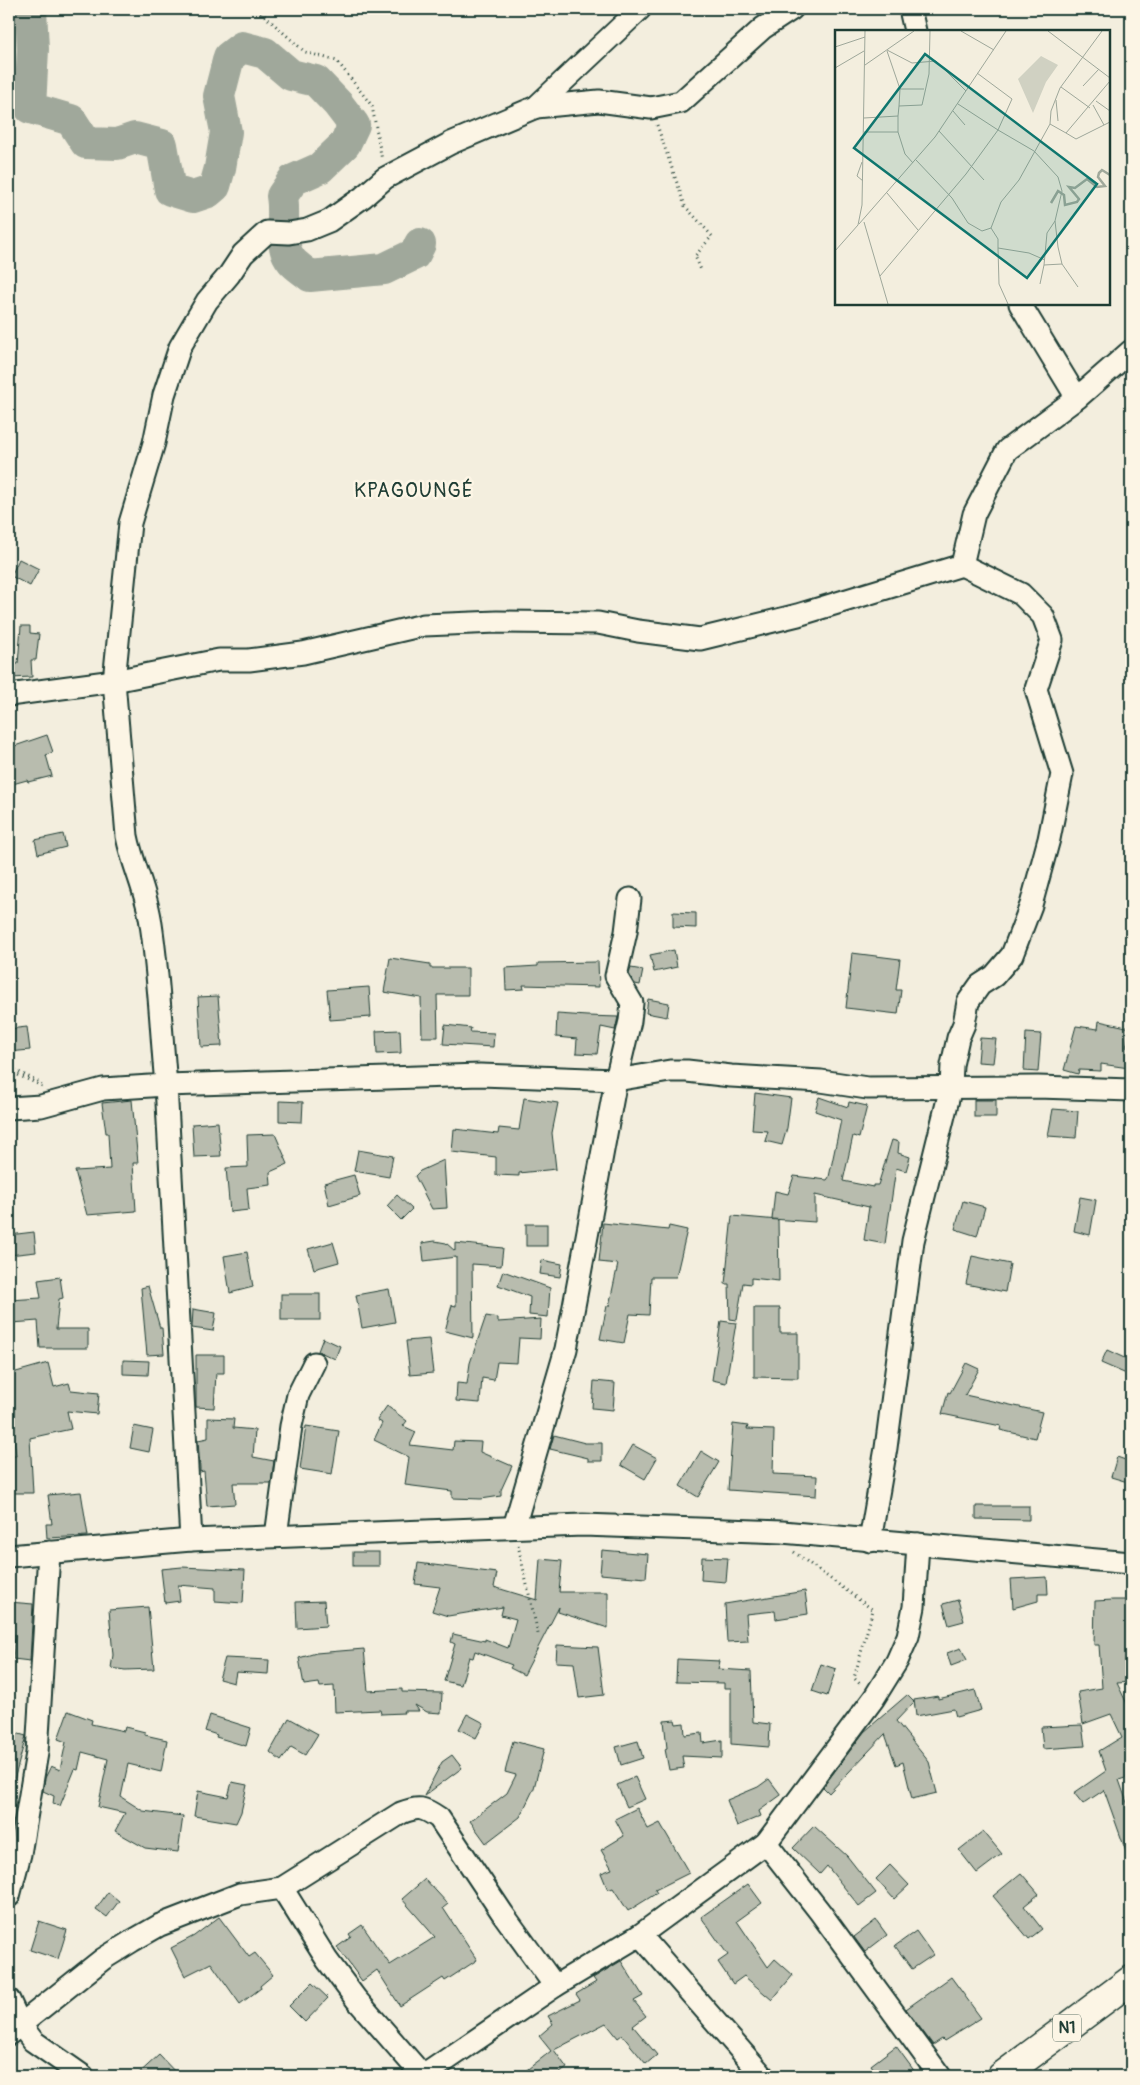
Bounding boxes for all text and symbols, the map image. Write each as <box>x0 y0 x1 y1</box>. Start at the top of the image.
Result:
inset map <box>835 30 1110 305</box>
district label: KPAGOUNGÉ <box>354 478 474 503</box>
road number: N1 <box>1053 2015 1081 2042</box>

